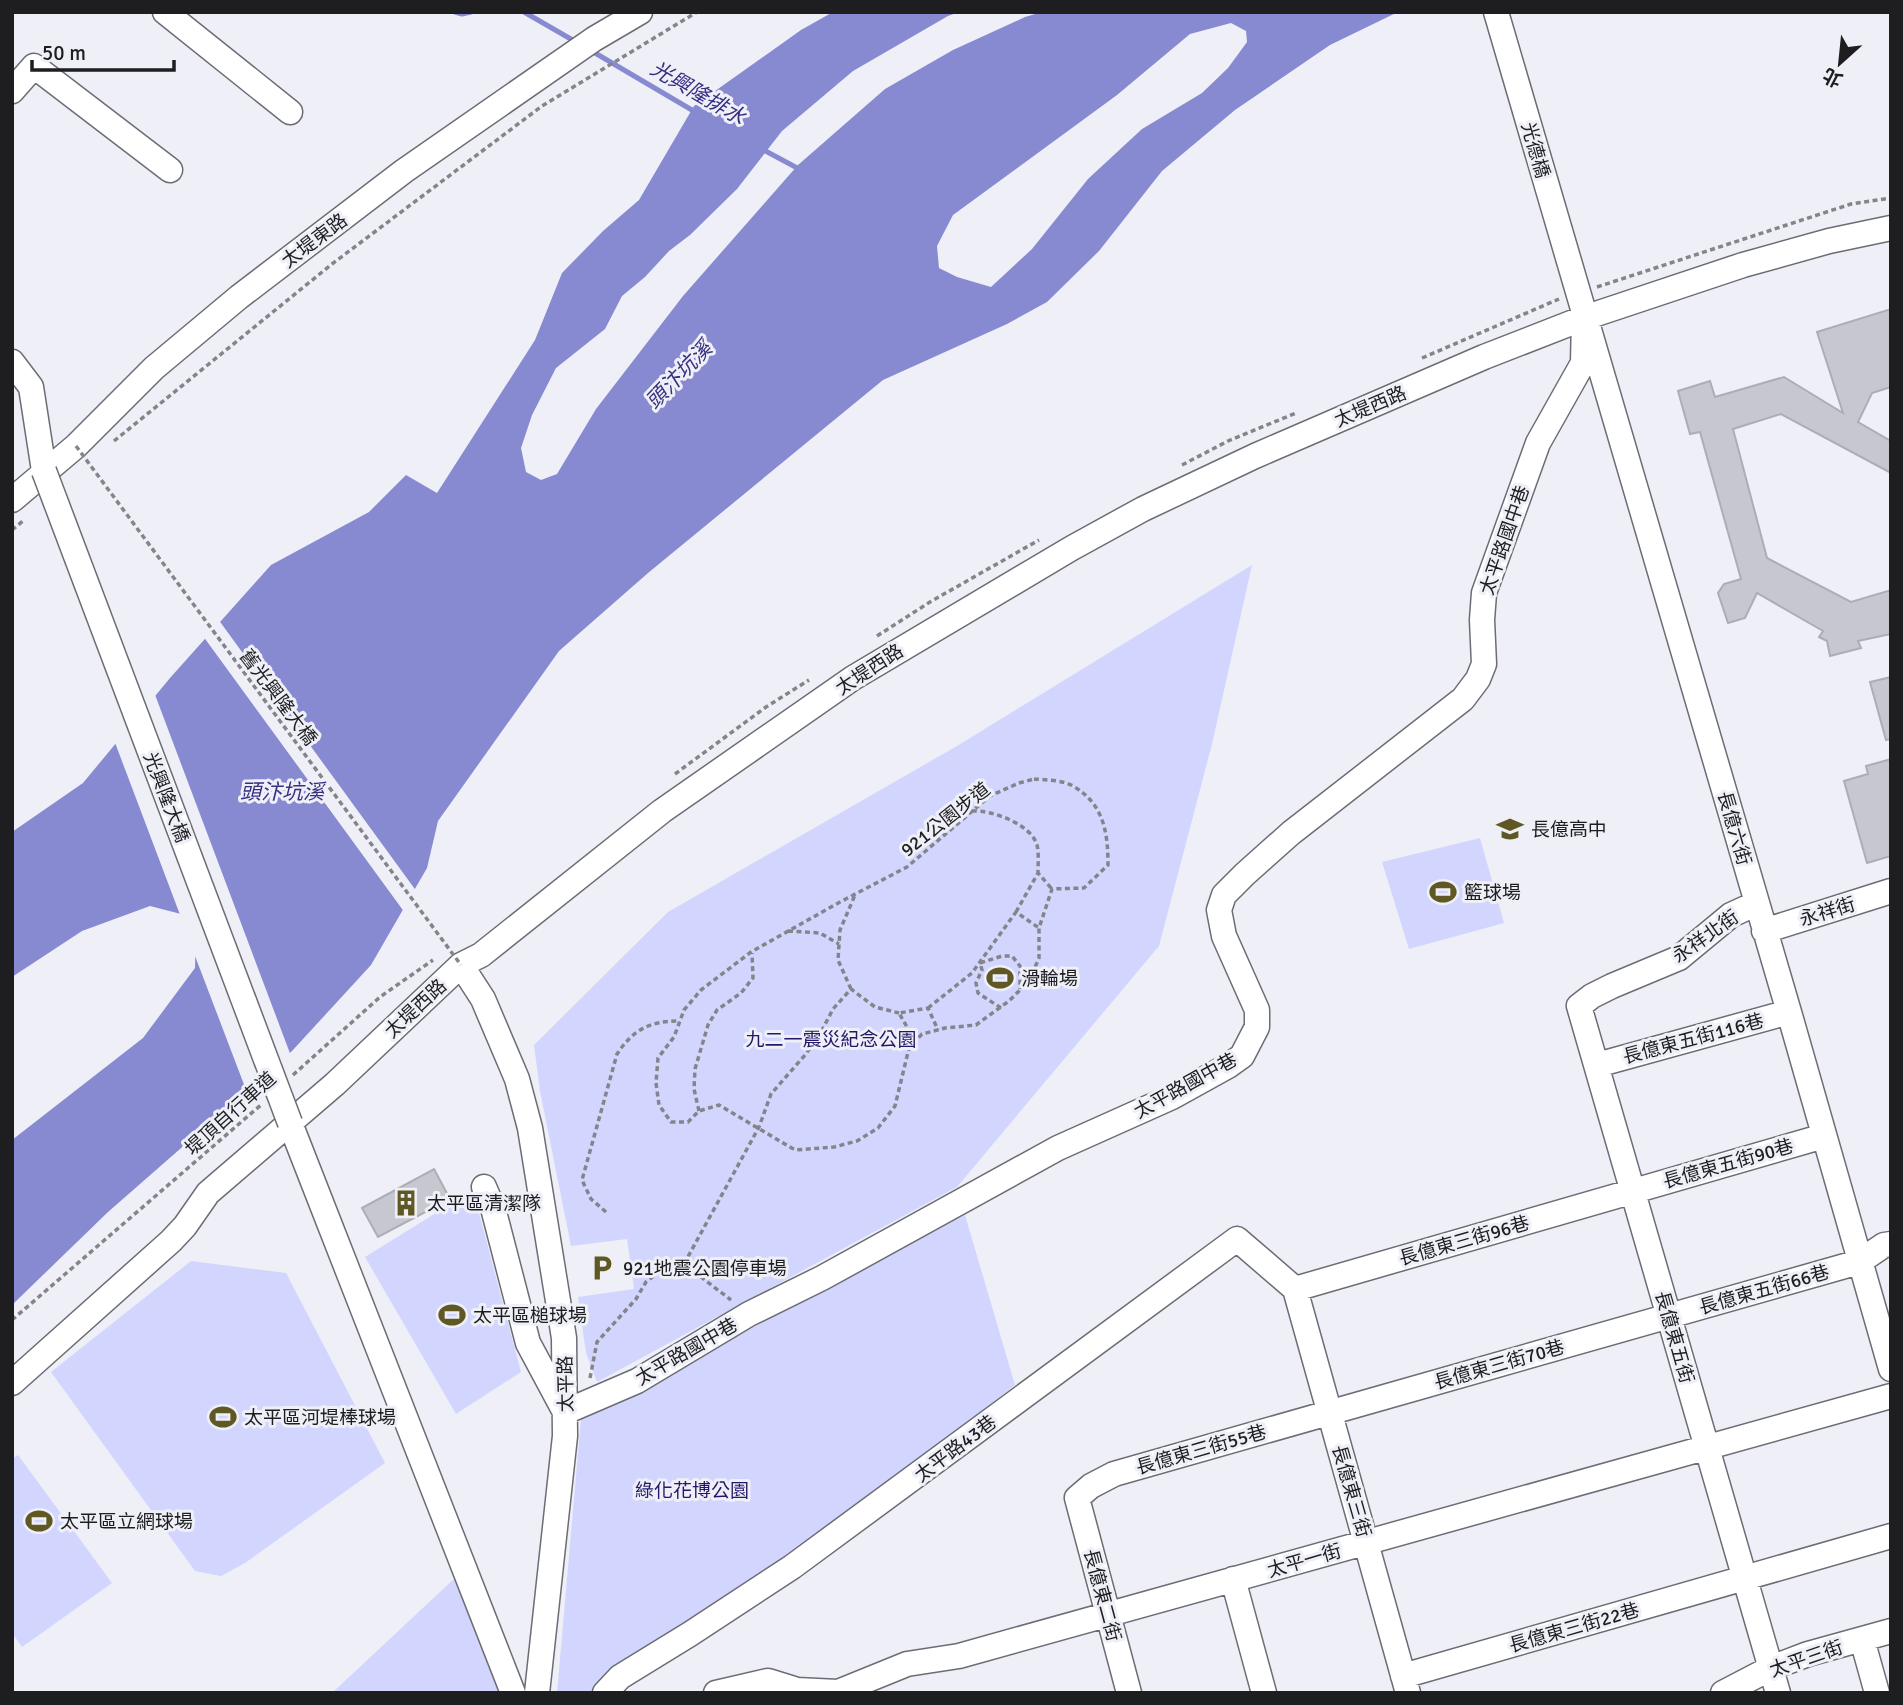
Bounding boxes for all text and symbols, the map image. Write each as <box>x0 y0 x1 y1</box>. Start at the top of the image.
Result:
scale bar <box>32 28 173 72</box>
north arrow <box>1805 28 1875 98</box>
text: 50 m <box>42 40 86 66</box>
water label: 光興隆排水 <box>646 55 751 131</box>
text: 北 <box>1819 62 1847 92</box>
street label: 光德橋 <box>1516 120 1554 181</box>
street label: 太堤東路 <box>277 208 352 273</box>
water label: 頭汴坑溪 <box>640 334 720 414</box>
street label: 太堤西路 <box>1331 381 1410 433</box>
street label: 太平路國中巷 <box>1475 483 1535 598</box>
street label: 太堤西路 <box>831 639 908 701</box>
street label: 舊光興隆大橋 <box>234 645 322 750</box>
street label: 光興隆大橋 <box>138 749 194 846</box>
street label: 921公園步道 <box>896 777 995 862</box>
water label: 頭汴坑溪 <box>240 779 327 805</box>
street label: 長億六街 <box>1712 788 1756 868</box>
school or university icon: 長億高中 <box>1495 814 1525 844</box>
place label: 長億高中 <box>1531 818 1607 842</box>
sports icon: 籃球場 <box>1428 877 1458 907</box>
place label: 籃球場 <box>1464 881 1521 905</box>
street label: 永祥街 <box>1797 892 1858 932</box>
street label: 永祥北街 <box>1668 905 1744 968</box>
sports icon: 滑輪場 <box>985 963 1015 993</box>
place label: 滑輪場 <box>1021 967 1078 991</box>
street label: 太堤西路 <box>380 974 452 1043</box>
street label: 長億東五街116巷 <box>1620 1009 1766 1069</box>
park label: 九二一震災紀念公園 <box>745 1028 917 1052</box>
street label: 太平路國中巷 <box>1130 1048 1241 1124</box>
street label: 堤頂自行車道 <box>180 1067 281 1161</box>
street label: 長億東五街90巷 <box>1660 1134 1796 1194</box>
building icon: 太平區清潔隊 <box>391 1188 421 1218</box>
place label: 太平區清潔隊 <box>427 1192 541 1216</box>
street label: 長億東三街96巷 <box>1396 1211 1532 1271</box>
parking icon: 921地震公園停車場 <box>587 1253 617 1283</box>
place label: 921地震公園停車場 <box>623 1257 787 1281</box>
street label: 長億東五街66巷 <box>1696 1260 1832 1320</box>
street label: 長億東五街 <box>1649 1288 1699 1386</box>
sports icon: 太平區槌球場 <box>437 1300 467 1330</box>
place label: 太平區槌球場 <box>473 1304 587 1328</box>
street label: 太平路國中巷 <box>631 1313 742 1391</box>
street label: 長億東三街70巷 <box>1431 1335 1567 1395</box>
street label: 太平路 <box>554 1355 578 1413</box>
sports icon: 太平區河堤棒球場 <box>208 1402 238 1432</box>
place label: 太平區河堤棒球場 <box>244 1406 396 1430</box>
street label: 太平路43巷 <box>910 1410 1001 1487</box>
street label: 長億東三街55巷 <box>1133 1420 1269 1480</box>
street label: 長億東三街 <box>1326 1442 1376 1540</box>
park label: 綠化花博公園 <box>635 1479 749 1503</box>
sports icon: 太平區立網球場 <box>24 1506 54 1536</box>
place label: 太平區立網球場 <box>60 1510 193 1534</box>
street label: 太平一街 <box>1264 1539 1344 1583</box>
street label: 長億東二街 <box>1078 1546 1126 1644</box>
street label: 長億東三街22巷 <box>1506 1598 1642 1658</box>
street label: 太平三街 <box>1766 1635 1846 1683</box>

